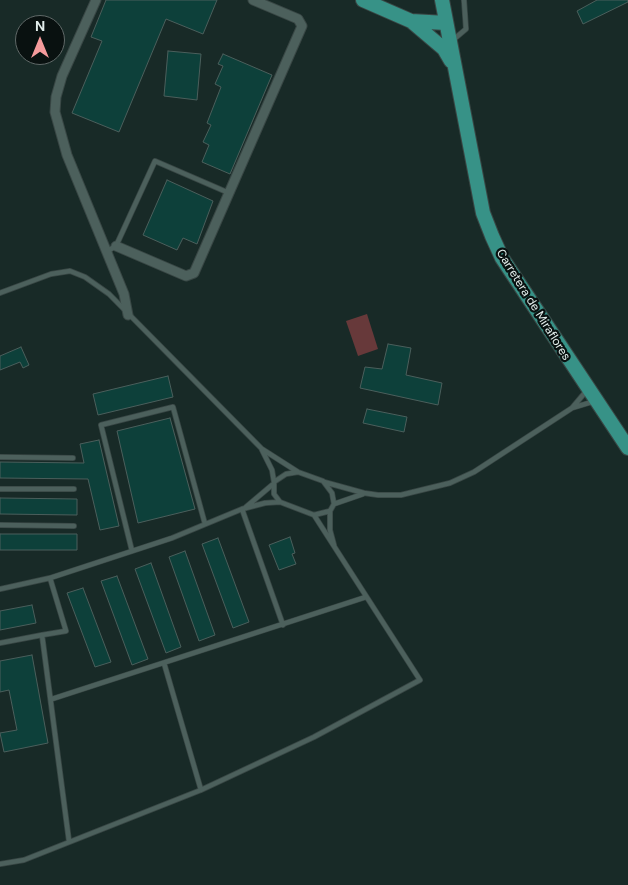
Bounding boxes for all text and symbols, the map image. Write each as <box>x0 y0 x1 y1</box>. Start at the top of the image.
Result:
north arrow <box>15 15 65 65</box>
text: N <box>35 17 45 35</box>
street label: Carretera de Miraflores <box>493 247 573 363</box>

